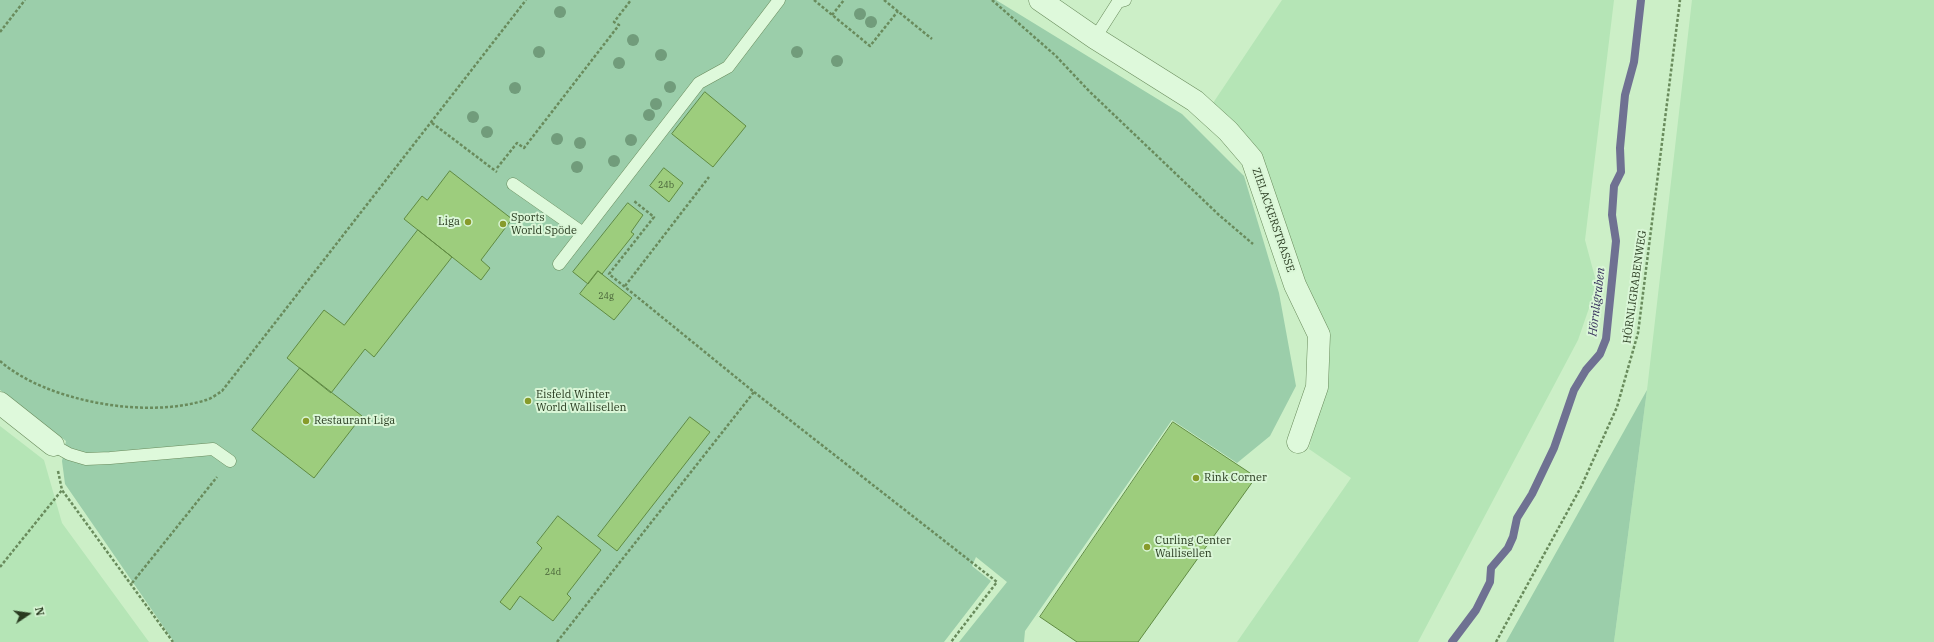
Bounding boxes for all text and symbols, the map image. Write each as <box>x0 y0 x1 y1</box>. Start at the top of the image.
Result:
street label: ZIELACKERSTRASSE <box>1249 166 1297 274</box>
house number: 24b <box>658 180 674 190</box>
place label: Sports World Spöde <box>511 211 577 237</box>
place label: Liga <box>438 215 460 229</box>
marker: Liga <box>463 217 473 227</box>
marker: Sports World Spöde <box>498 219 508 229</box>
street label: HÖRNLIGRABENWEG <box>1621 229 1649 345</box>
water label: Hörnligraben <box>1586 267 1608 337</box>
house number: 24g <box>598 291 614 301</box>
place label: Eisfeld Winter World Wallisellen <box>536 388 627 414</box>
marker: Eisfeld Winter World Wallisellen <box>523 396 533 406</box>
place label: Restaurant Liga <box>314 414 395 428</box>
marker: Restaurant Liga <box>301 416 311 426</box>
place label: Rink Corner <box>1204 471 1267 485</box>
marker: Rink Corner <box>1191 473 1201 483</box>
place label: Curling Center Wallisellen <box>1155 534 1231 560</box>
marker: Curling Center Wallisellen <box>1142 542 1152 552</box>
house number: 24d <box>545 567 561 577</box>
north arrow <box>8 594 48 634</box>
text: N <box>32 605 47 617</box>

